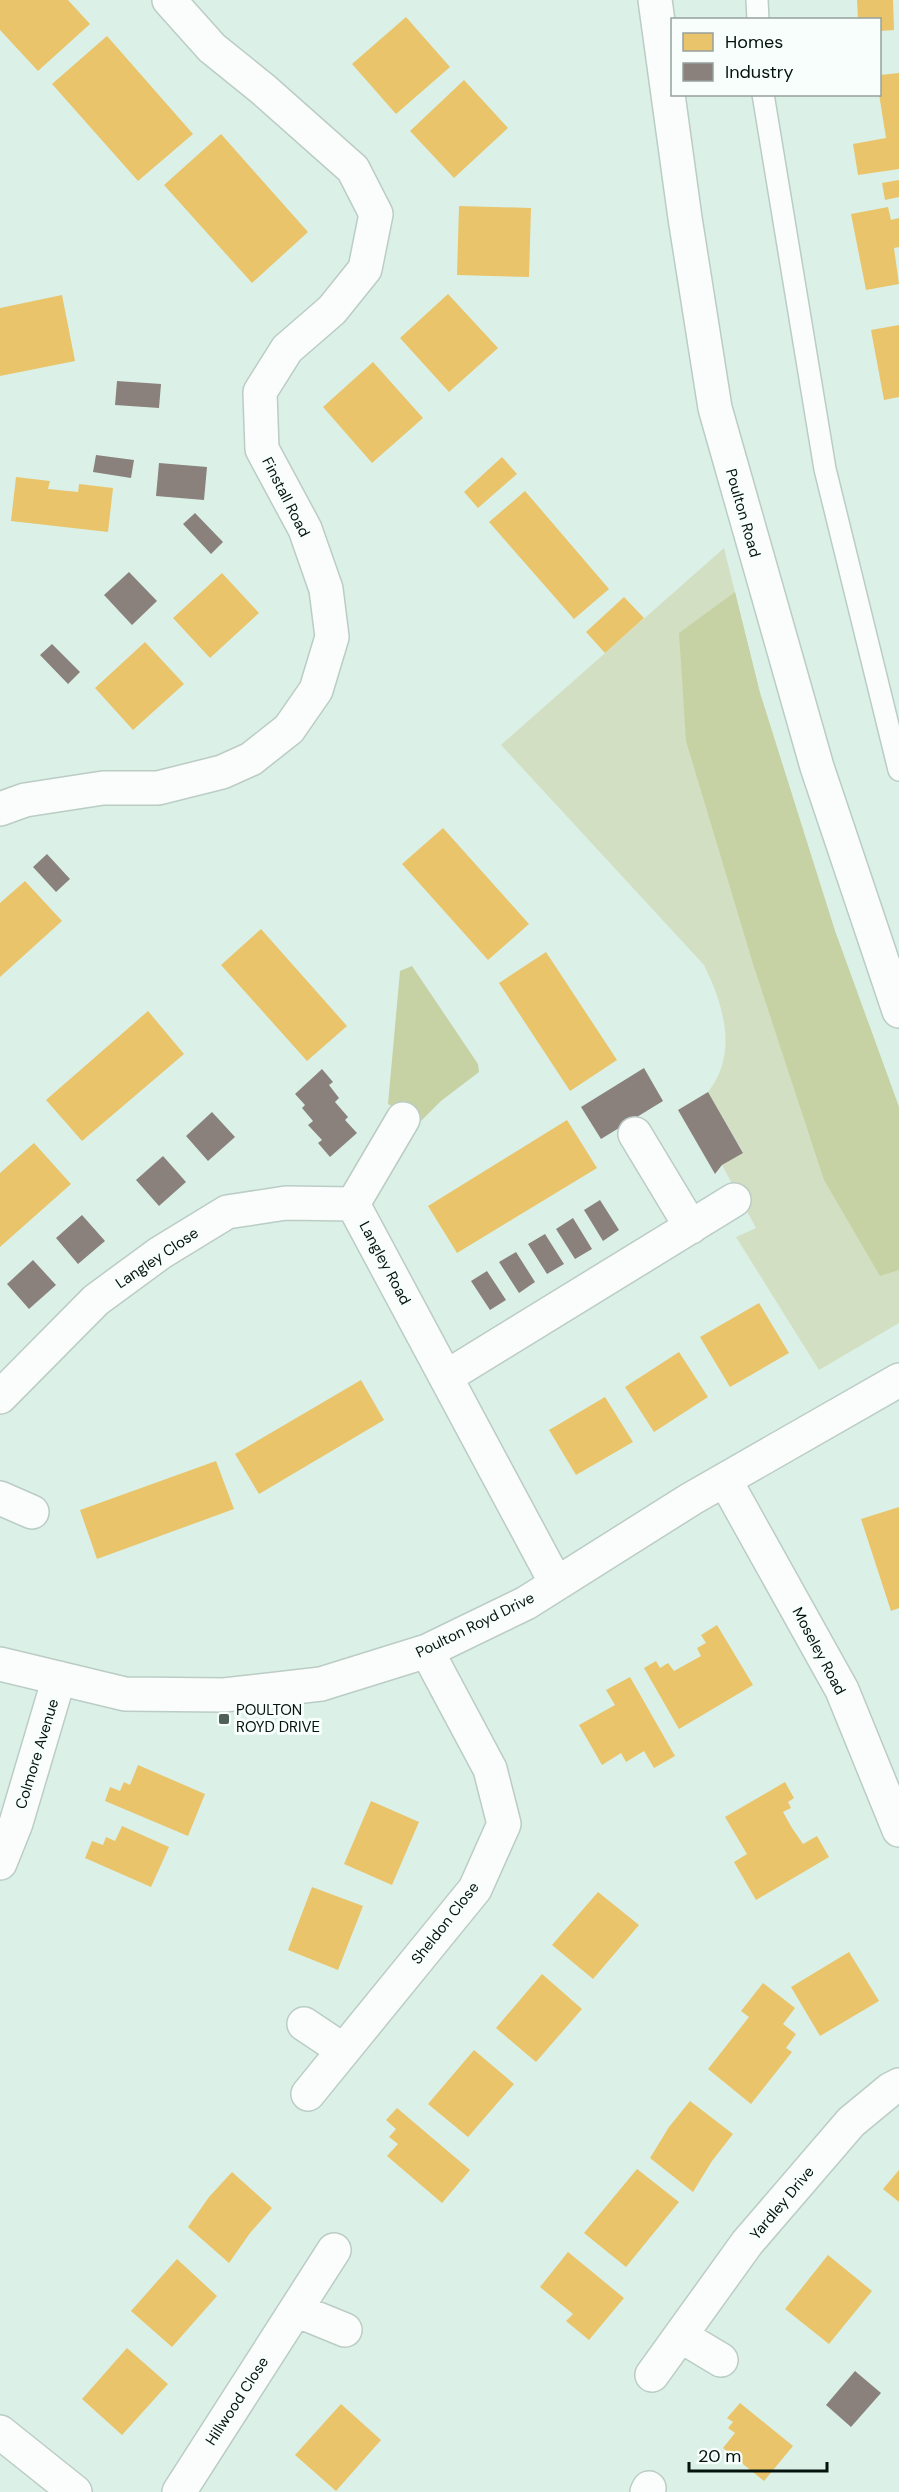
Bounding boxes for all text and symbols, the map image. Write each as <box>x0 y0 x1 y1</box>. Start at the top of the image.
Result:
legend <box>671 18 881 96</box>
text: Homes <box>725 30 783 54</box>
text: Industry <box>725 60 794 84</box>
street label: Finstall Road <box>257 454 315 540</box>
street label: Poulton Road <box>721 466 765 560</box>
street label: Langley Road <box>355 1218 415 1308</box>
street label: Langley Close <box>112 1223 202 1293</box>
street label: Poulton Royd Drive <box>412 1588 538 1662</box>
street label: Moseley Road <box>788 1604 850 1698</box>
street label: Colmore Avenue <box>11 1697 63 1811</box>
place label: POULTON ROYD DRIVE <box>236 1700 320 1737</box>
marker: POULTON ROYD DRIVE <box>217 1712 231 1726</box>
street label: Sheldon Close <box>407 1878 483 1968</box>
street label: Yardley Drive <box>745 2162 819 2244</box>
street label: Hillwood Close <box>201 2353 273 2449</box>
scale bar <box>689 2435 827 2473</box>
text: 20 m <box>698 2444 741 2468</box>

